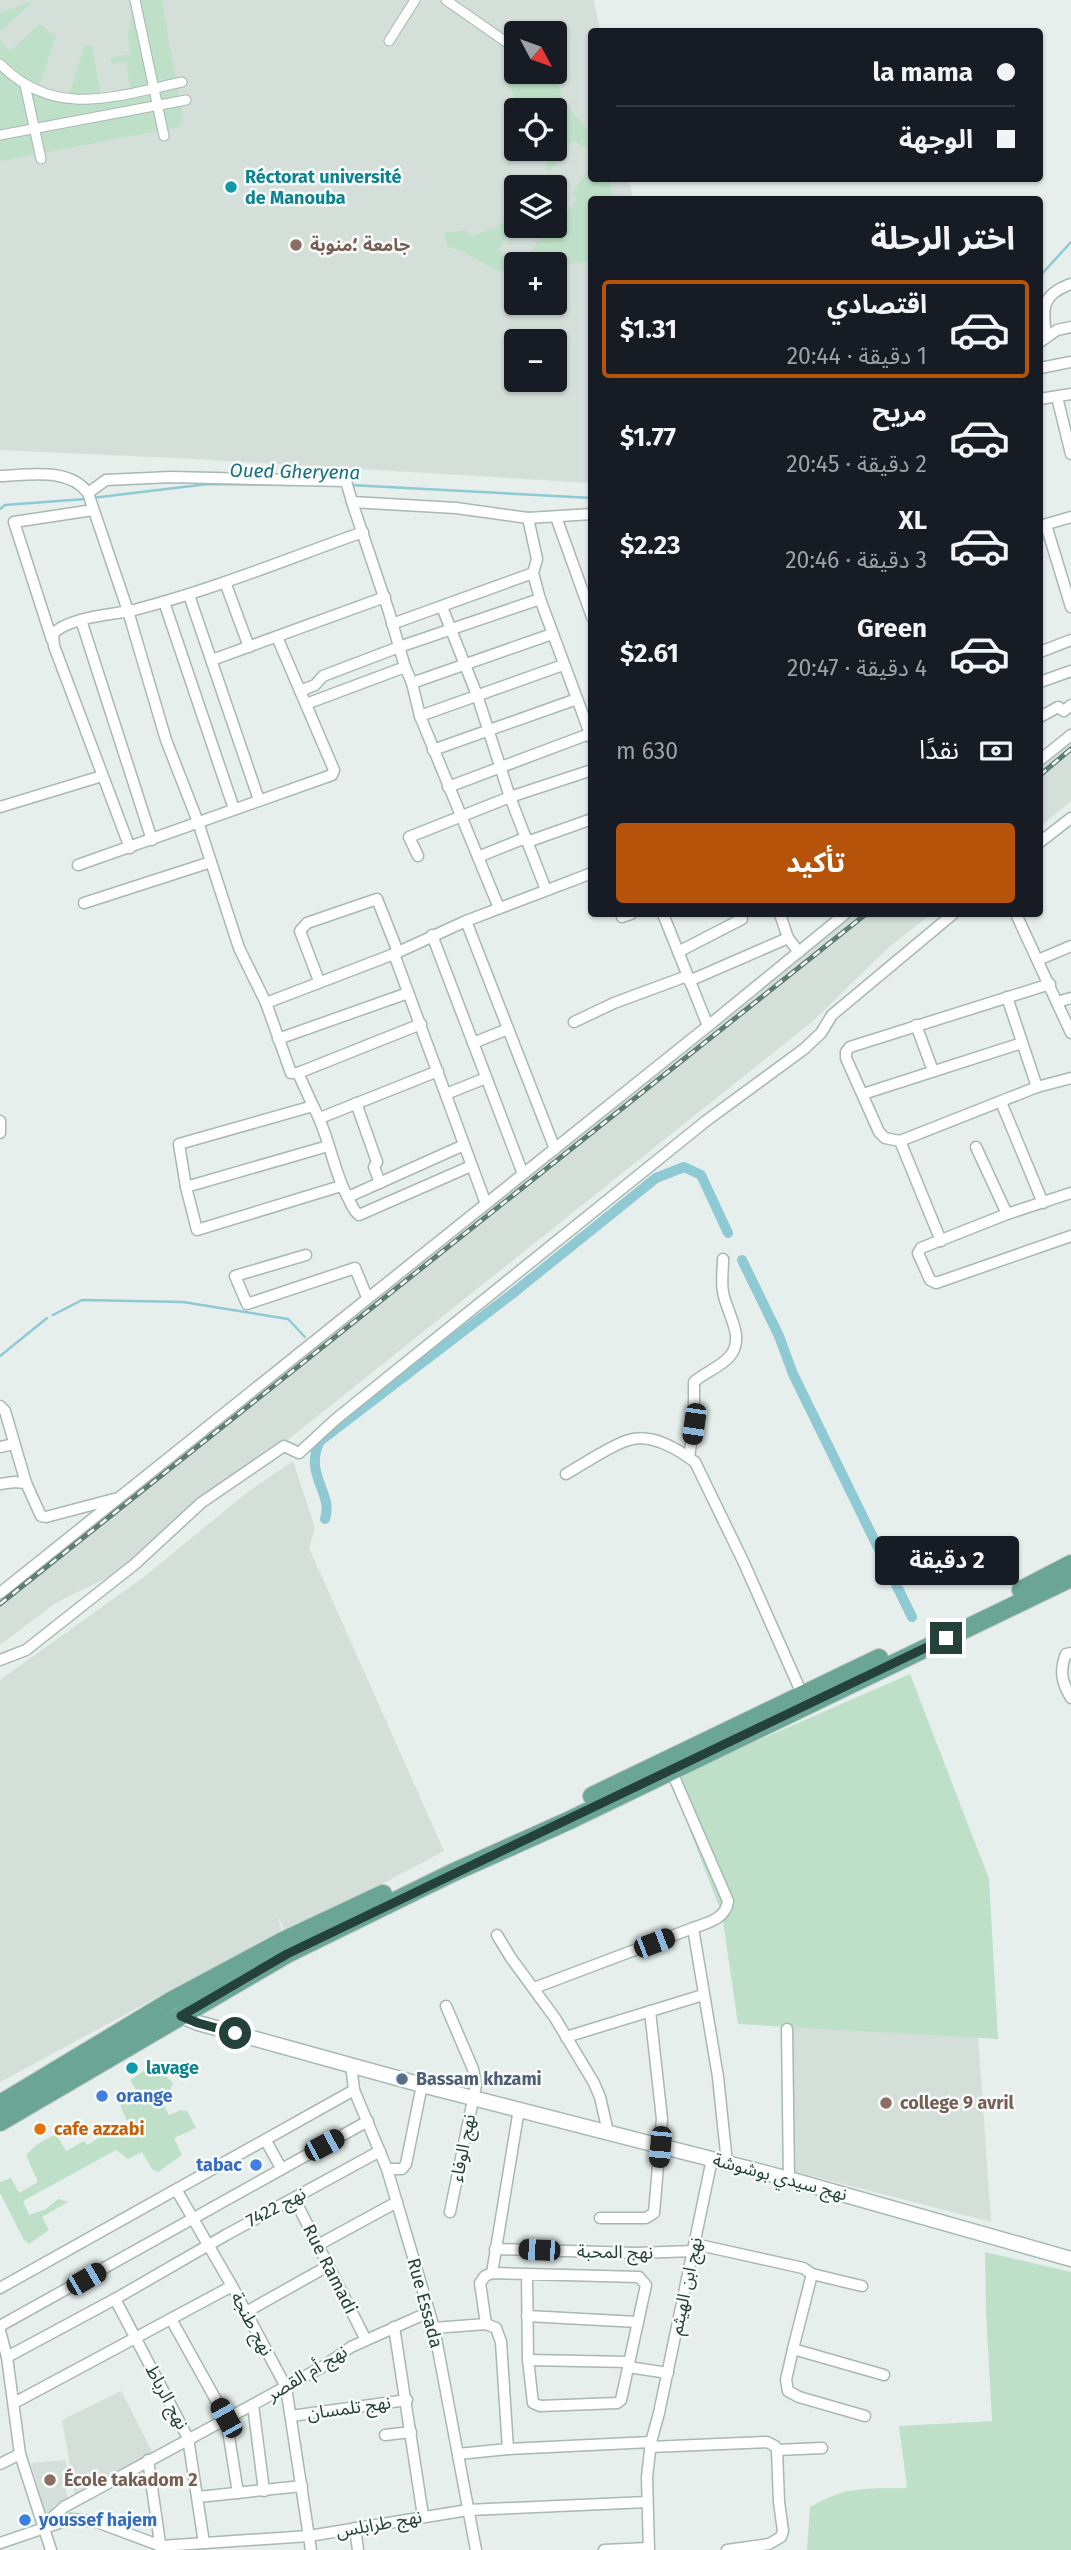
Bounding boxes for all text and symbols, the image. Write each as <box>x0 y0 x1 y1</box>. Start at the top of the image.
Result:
north arrow <box>504 21 567 84</box>
map controls <box>504 21 567 392</box>
text: la mama <box>873 57 973 88</box>
button: locate <box>504 98 567 161</box>
text: الوجهة <box>899 124 973 155</box>
place label: Réctorat université de Manouba <box>245 166 401 209</box>
button: layers <box>504 175 567 238</box>
marker: Réctorat université de Manouba <box>223 179 239 195</box>
text: اختر الرحلة <box>871 219 1015 257</box>
place label: جامعة ؛منوبة <box>310 234 410 256</box>
marker: جامعة ؛منوبة <box>288 237 304 253</box>
button: + <box>504 252 567 315</box>
text: اقتصادي <box>827 289 927 320</box>
icon: car <box>948 298 1011 361</box>
text: $1.31 <box>620 314 677 345</box>
button: − <box>504 329 567 392</box>
text: 1 دقيقة · 20:44 <box>787 342 927 370</box>
text: مريح <box>872 397 927 428</box>
icon: car <box>948 406 1011 469</box>
text: $1.77 <box>620 422 676 453</box>
text: 2 دقيقة · 20:45 <box>786 450 927 478</box>
water label: Oued Gheryena <box>230 459 360 484</box>
text: XL <box>899 505 927 536</box>
icon: car <box>948 514 1011 577</box>
text: $2.23 <box>620 530 681 561</box>
text: 3 دقيقة · 20:46 <box>785 546 927 574</box>
text: Green <box>857 613 927 644</box>
icon: car <box>948 622 1011 685</box>
text: $2.61 <box>620 638 679 669</box>
text: 4 دقيقة · 20:47 <box>787 654 927 682</box>
icon: cash <box>977 732 1015 770</box>
text: نقدًا <box>919 735 959 766</box>
text: 630 m <box>616 737 678 765</box>
button: تأكيد <box>616 823 1015 903</box>
car <box>681 1402 708 1446</box>
callout: 2 دقيقة <box>874 1536 1018 1586</box>
text: 2 دقيقة <box>909 1546 985 1574</box>
route end <box>930 1622 962 1654</box>
car <box>631 1926 678 1960</box>
route start <box>219 2017 251 2049</box>
place label: lavage <box>146 2057 199 2079</box>
marker: lavage <box>124 2060 140 2076</box>
place label: Bassam khzami <box>416 2068 542 2090</box>
marker: Bassam khzami <box>394 2071 410 2087</box>
place label: orange <box>116 2085 173 2107</box>
marker: orange <box>94 2088 110 2104</box>
place label: college 9 avril <box>900 2092 1015 2114</box>
marker: college 9 avril <box>878 2095 894 2111</box>
street label: نهج الوفاء <box>446 2112 482 2184</box>
place label: cafe azzabi <box>54 2118 145 2140</box>
marker: cafe azzabi <box>32 2121 48 2137</box>
car <box>648 2125 673 2169</box>
car <box>301 2126 348 2164</box>
street label: نهج سيدي بوشوشة <box>710 2149 850 2208</box>
place label: tabac <box>196 2154 242 2176</box>
marker: tabac <box>248 2157 264 2173</box>
street label: نهج 7422 <box>242 2182 311 2234</box>
street label: Rue Ramadi <box>298 2221 362 2317</box>
street label: نهج ابن الهيثم <box>665 2235 709 2337</box>
car <box>518 2239 561 2261</box>
street label: نهج المحبة <box>577 2240 653 2266</box>
street label: Rue Essada <box>402 2256 448 2350</box>
car <box>63 2259 110 2299</box>
street label: نهج طنجة <box>224 2288 278 2361</box>
street label: نهج أم القصر <box>262 2340 353 2409</box>
street label: نهج الرباط <box>139 2361 193 2434</box>
street label: نهج تلمسان <box>306 2391 393 2427</box>
car <box>207 2395 246 2441</box>
place label: École takadom 2 <box>64 2468 198 2491</box>
marker: École takadom 2 <box>42 2472 58 2488</box>
street label: نهج طرابلس <box>334 2506 424 2544</box>
place label: youssef hajem <box>38 2509 157 2531</box>
marker: youssef hajem <box>17 2512 33 2528</box>

